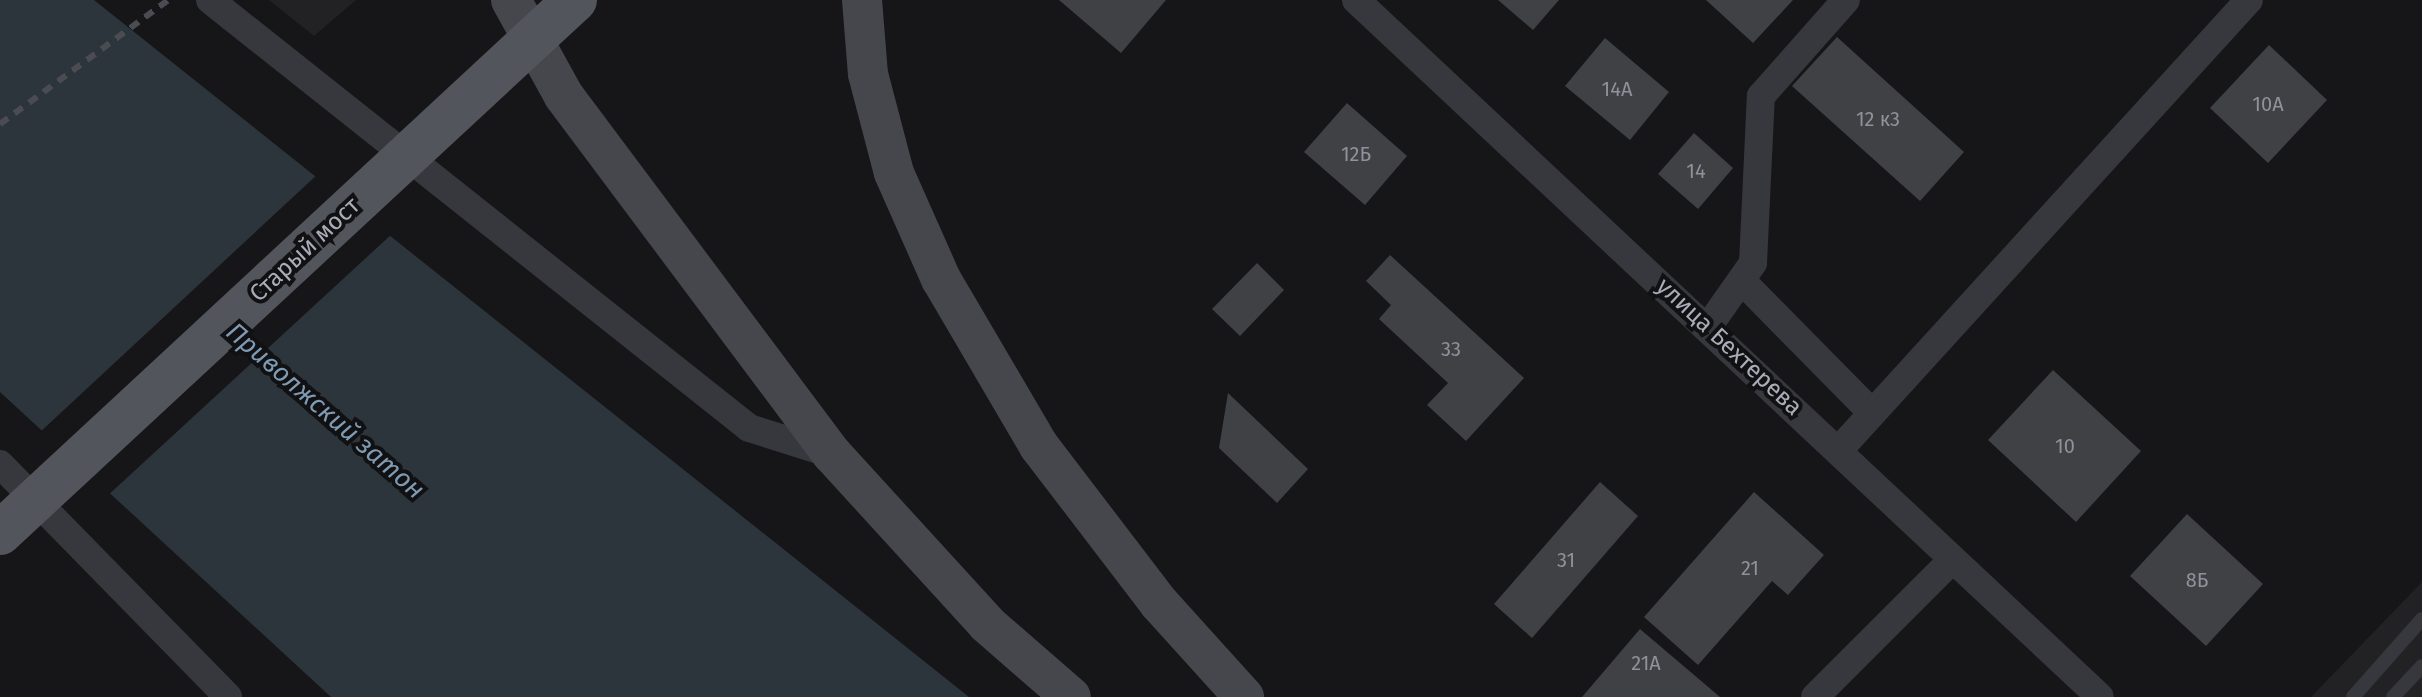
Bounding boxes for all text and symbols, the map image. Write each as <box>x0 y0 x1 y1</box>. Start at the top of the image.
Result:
house number: 14А <box>1602 77 1632 101</box>
house number: 10А <box>2252 92 2284 116</box>
house number: 12 к3 <box>1856 107 1900 131</box>
house number: 12Б <box>1341 142 1371 166</box>
house number: 14 <box>1686 159 1706 183</box>
street label: Старый мост <box>244 192 366 308</box>
street label: улица Бехтерева <box>1650 272 1808 422</box>
water label: Приволжский затон <box>219 316 431 506</box>
house number: 33 <box>1441 337 1461 361</box>
house number: 10 <box>2055 434 2075 458</box>
house number: 31 <box>1557 548 1575 572</box>
house number: 21 <box>1741 556 1759 580</box>
house number: 8Б <box>2186 568 2208 592</box>
house number: 21А <box>1631 651 1661 675</box>

